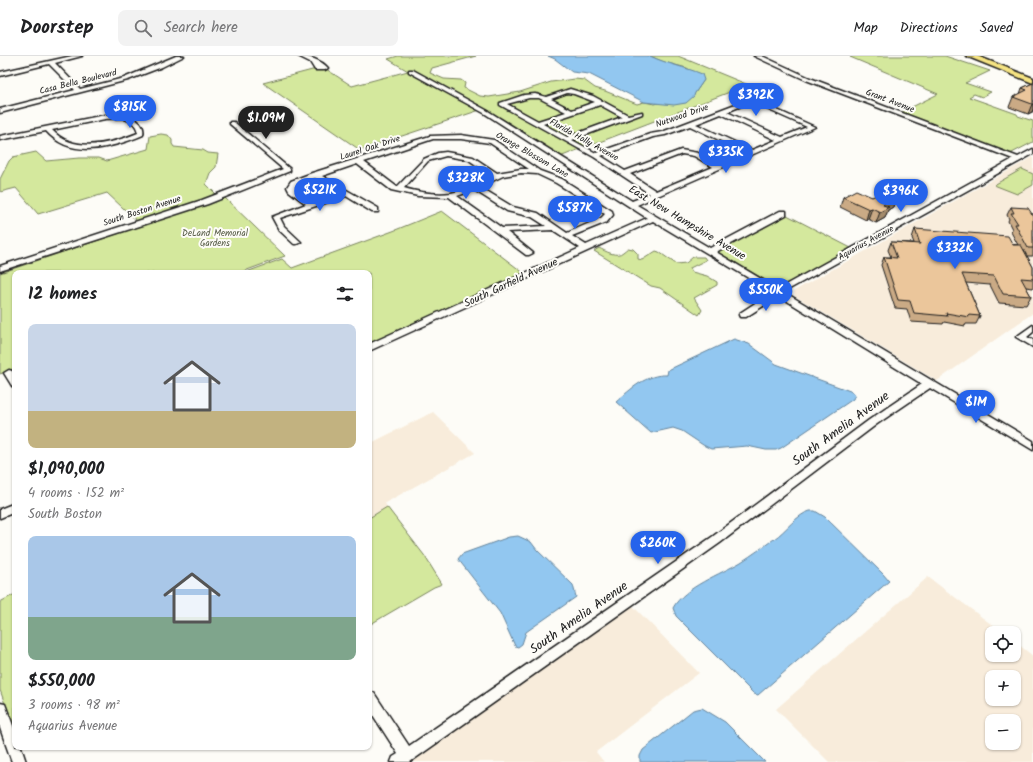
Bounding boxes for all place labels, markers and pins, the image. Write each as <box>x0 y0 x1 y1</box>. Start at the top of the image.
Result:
pin: $392K <box>728 83 784 117</box>
pin: $815K <box>102 95 158 129</box>
pin: $1.09M <box>233 106 299 140</box>
pin: $335K <box>698 140 754 174</box>
pin: $328K <box>438 166 494 200</box>
pin: $521K <box>292 178 348 212</box>
pin: $396K <box>873 179 929 213</box>
pin: $587K <box>547 196 603 230</box>
pin: $332K <box>927 236 983 270</box>
pin: $550K <box>738 278 794 312</box>
pin: $1M <box>957 390 995 424</box>
pin: $260K <box>630 531 686 565</box>

